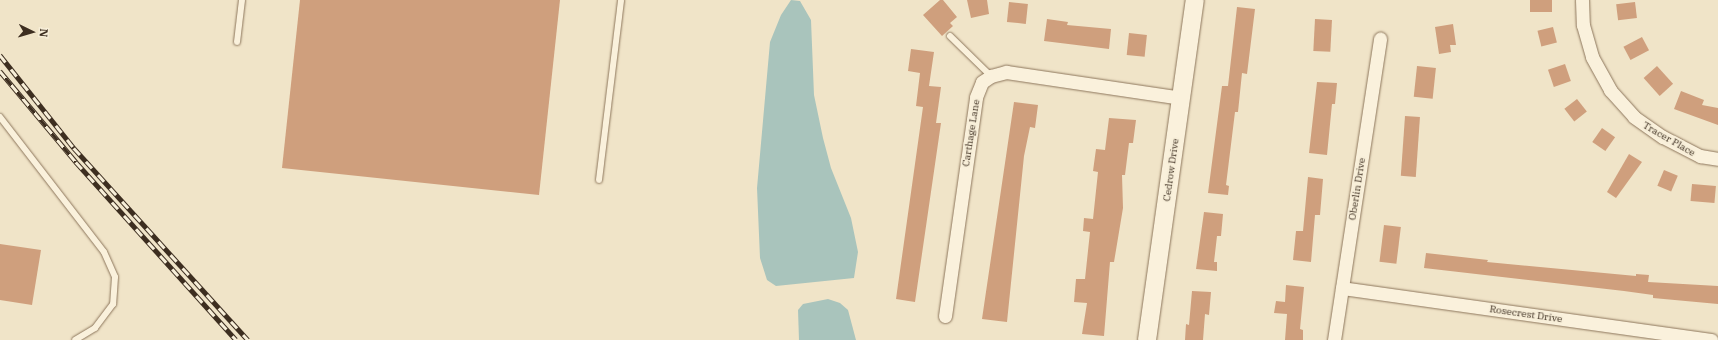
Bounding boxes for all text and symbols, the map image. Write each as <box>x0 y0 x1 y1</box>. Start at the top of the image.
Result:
north arrow <box>12 12 52 52</box>
text: N <box>37 28 51 38</box>
street label: Carthage Lane <box>960 99 982 167</box>
street label: Tracer Place <box>1641 119 1697 159</box>
street label: Cedrow Drive <box>1161 138 1181 202</box>
street label: Oberlin Drive <box>1346 157 1368 221</box>
street label: Rosecrest Drive <box>1489 303 1563 325</box>

